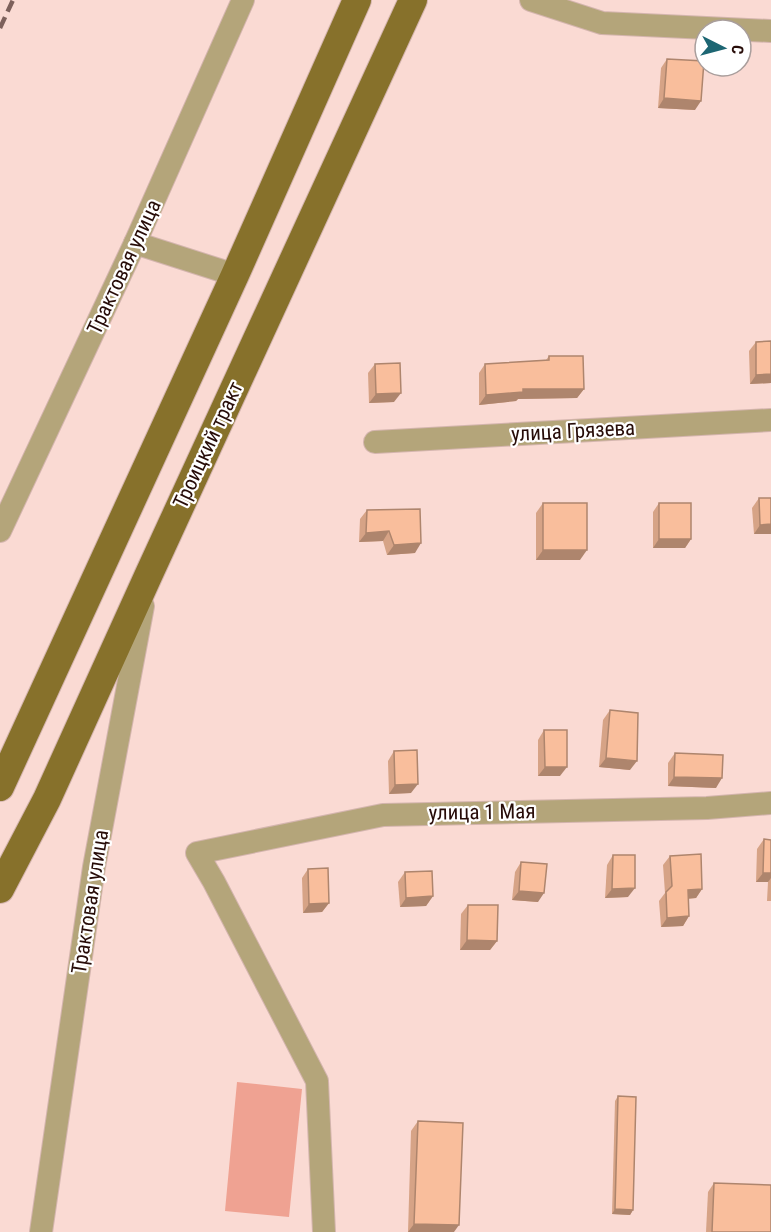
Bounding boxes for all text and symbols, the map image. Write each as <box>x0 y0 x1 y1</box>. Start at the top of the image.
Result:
north arrow <box>693 18 753 78</box>
text: С <box>727 44 747 55</box>
street label: Трактовая улица <box>82 196 166 338</box>
street label: Троицкий тракт <box>168 378 248 512</box>
street label: улица Грязева <box>510 416 636 446</box>
street label: улица 1 Мая <box>428 799 536 825</box>
street label: Трактовая улица <box>67 828 113 976</box>

